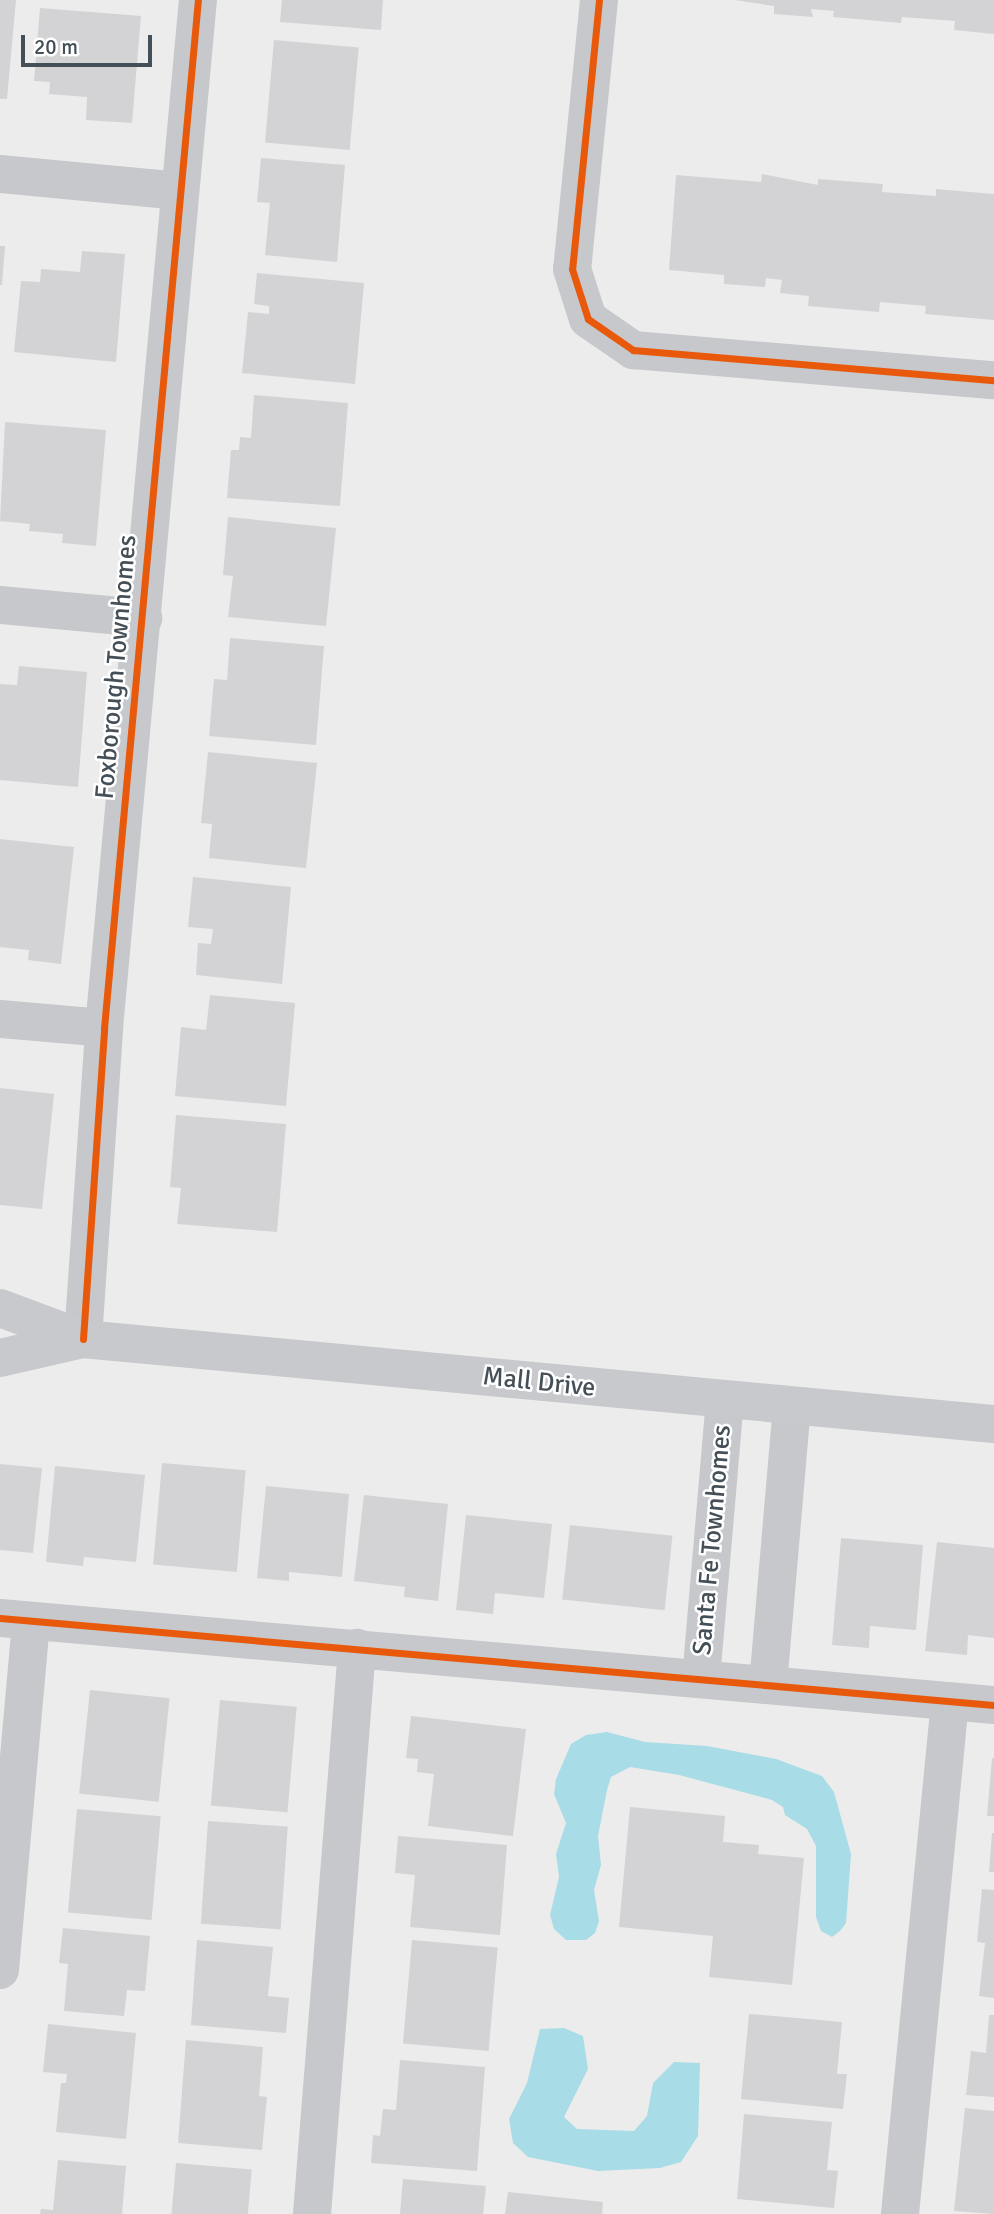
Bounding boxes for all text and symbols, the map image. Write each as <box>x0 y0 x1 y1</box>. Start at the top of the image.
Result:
scale bar <box>24 21 156 65</box>
text: 20 m <box>34 34 78 60</box>
street label: Foxborough Townhomes <box>90 534 144 800</box>
street label: Mall Drive <box>481 1362 597 1404</box>
street label: Santa Fe Townhomes <box>687 1424 739 1656</box>

